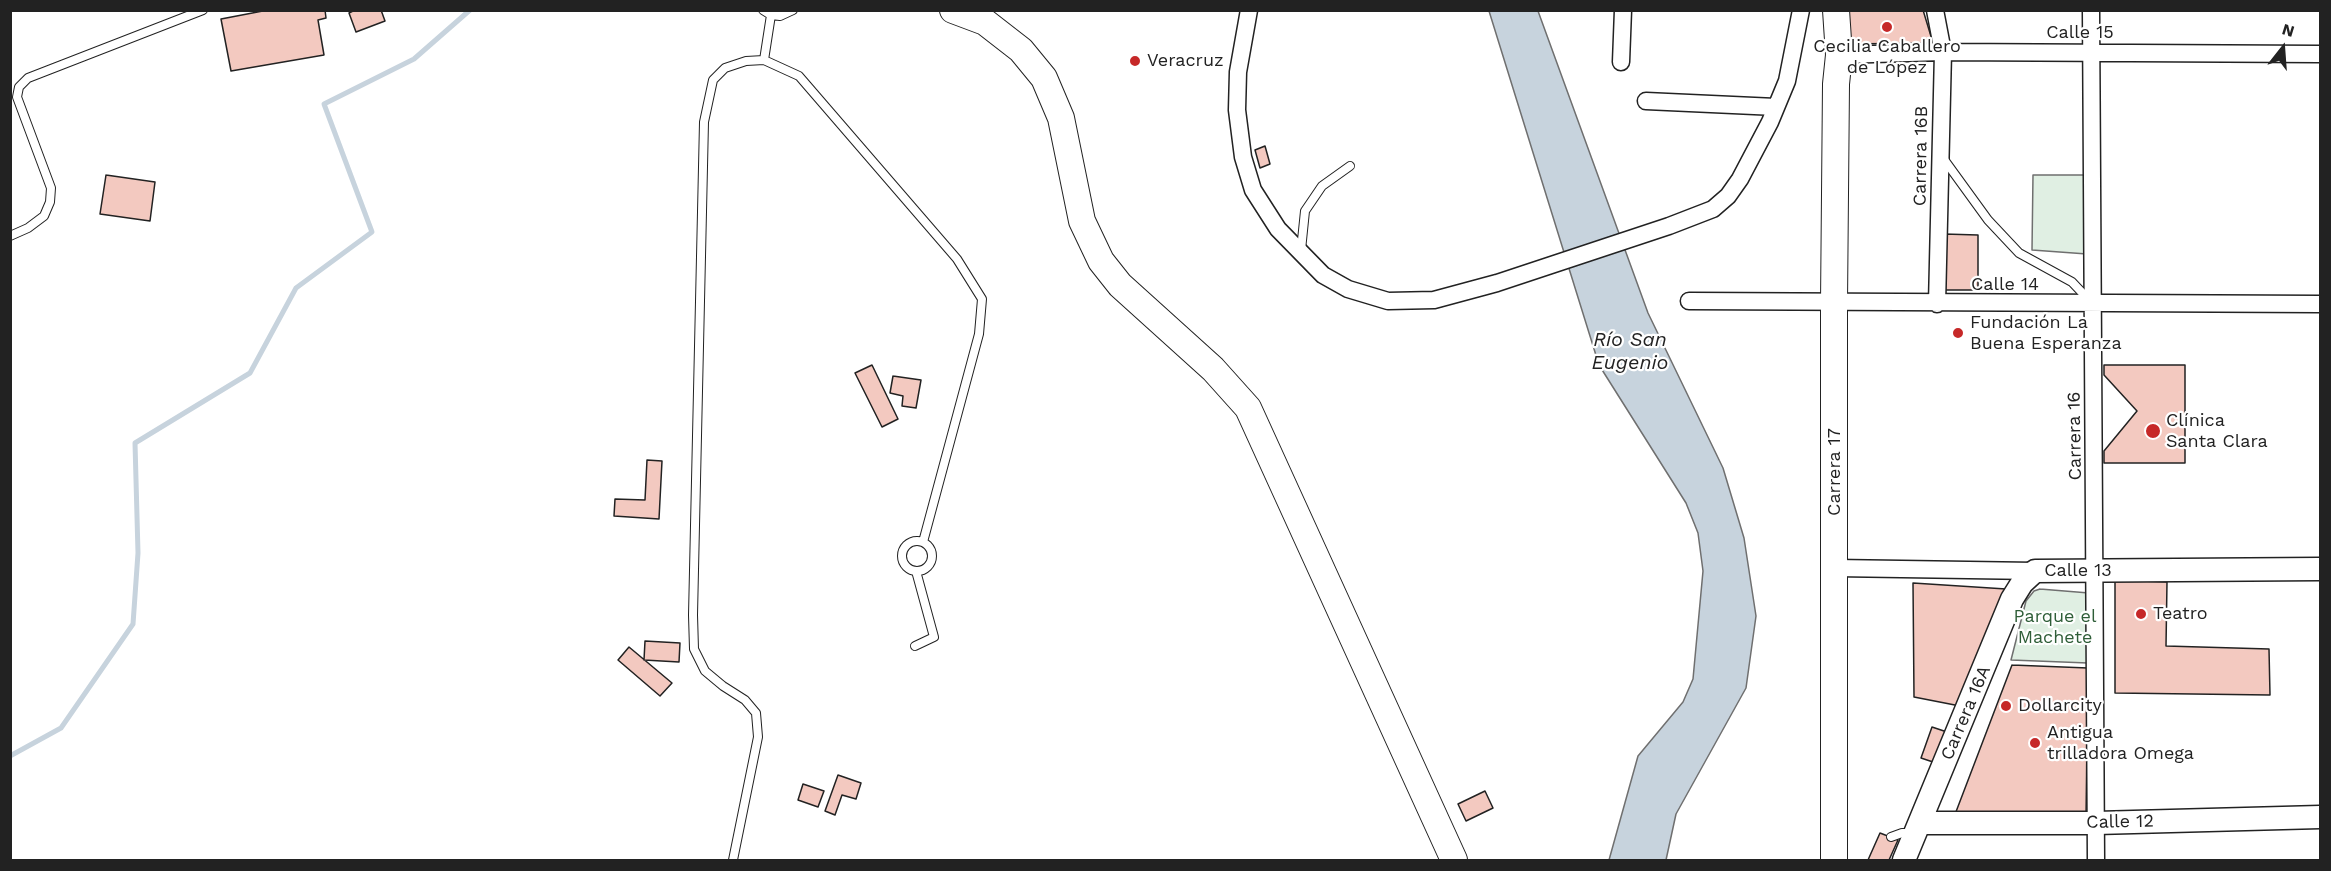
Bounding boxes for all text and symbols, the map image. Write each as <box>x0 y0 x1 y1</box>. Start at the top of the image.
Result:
north arrow <box>2253 18 2313 78</box>
text: N <box>2280 19 2297 41</box>
marker: Cecilia Caballero de López <box>1880 20 1894 34</box>
street label: Calle 15 <box>2046 22 2114 44</box>
place label: Cecilia Caballero de López <box>1813 36 1961 78</box>
place label: Veracruz <box>1147 50 1224 72</box>
marker: Veracruz <box>1128 54 1142 68</box>
street label: Carrera 16B <box>1909 106 1933 206</box>
street label: Calle 14 <box>1971 274 2039 296</box>
place label: Fundación La Buena Esperanza <box>1970 312 2122 354</box>
marker: Fundación La Buena Esperanza <box>1951 326 1965 340</box>
water label: Río San Eugenio <box>1592 328 1668 375</box>
street label: Carrera 16 <box>2063 391 2087 481</box>
place label: Clínica Santa Clara <box>2166 410 2268 452</box>
marker: Clínica Santa Clara <box>2144 422 2162 440</box>
street label: Carrera 17 <box>1824 428 1846 516</box>
street label: Calle 13 <box>2044 560 2112 582</box>
place label: Teatro <box>2153 603 2208 625</box>
park label: Parque el Machete <box>2013 606 2097 648</box>
marker: Teatro <box>2134 607 2148 621</box>
street label: Carrera 16A <box>1936 662 1996 764</box>
place label: Dollarcity <box>2018 695 2102 717</box>
marker: Dollarcity <box>1999 699 2013 713</box>
place label: Antigua trilladora Omega <box>2047 722 2194 764</box>
marker: Antigua trilladora Omega <box>2028 736 2042 750</box>
street label: Calle 12 <box>2086 811 2154 833</box>

